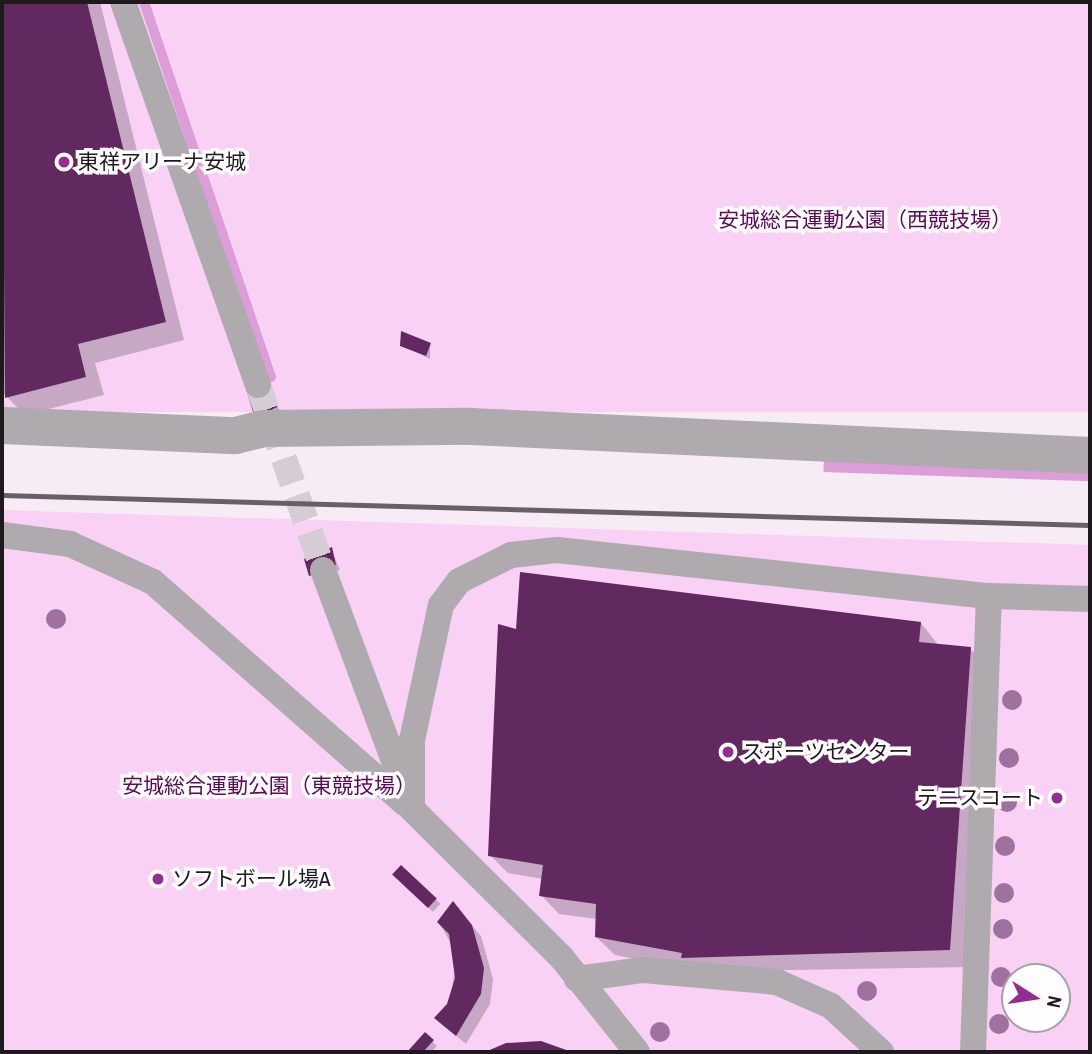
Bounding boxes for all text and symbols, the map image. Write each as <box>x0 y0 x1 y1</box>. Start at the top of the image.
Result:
place label: 東祥アリーナ安城 <box>78 149 246 175</box>
marker: 東祥アリーナ安城 <box>56 154 72 170</box>
park label: 安城総合運動公園（西競技場） <box>718 207 1012 233</box>
place label: スポーツセンター <box>742 739 910 765</box>
marker: スポーツセンター <box>720 744 736 760</box>
park label: 安城総合運動公園（東競技場） <box>122 773 416 799</box>
place label: テニスコート <box>917 785 1043 811</box>
marker: テニスコート <box>1049 790 1065 806</box>
place label: ソフトボール場A <box>172 866 330 892</box>
marker: ソフトボール場A <box>150 871 166 887</box>
north arrow <box>1001 963 1071 1033</box>
text: N <box>1041 994 1068 1010</box>

